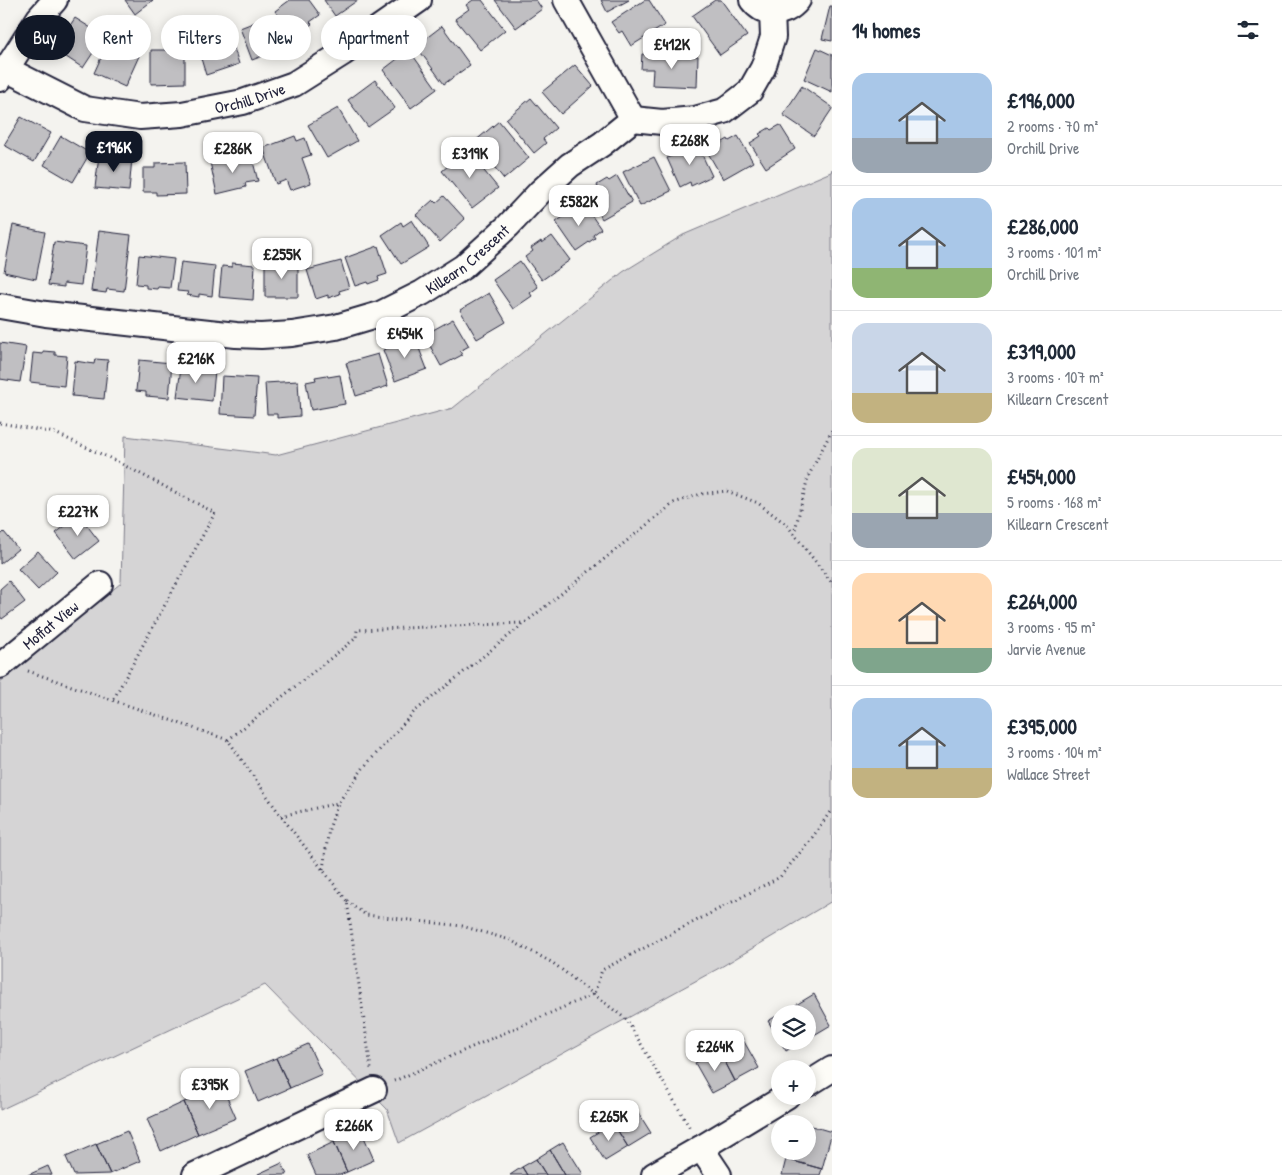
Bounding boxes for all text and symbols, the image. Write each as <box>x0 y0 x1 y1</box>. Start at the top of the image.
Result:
chip: Buy <box>15 15 75 60</box>
chip: Rent <box>85 15 151 60</box>
chip: Filters <box>161 15 239 60</box>
chip: New <box>249 15 311 60</box>
chip: Apartment <box>321 15 427 60</box>
text: 14 homes <box>852 16 920 45</box>
icon: filters <box>1234 16 1262 44</box>
pin: £412K <box>637 28 707 70</box>
text: £412K <box>654 33 690 55</box>
street label: Orchill Drive <box>213 77 289 118</box>
text: £196,000 <box>1007 86 1075 115</box>
icon: home <box>892 93 952 153</box>
text: 2 rooms · 70 m² <box>1007 115 1098 137</box>
pin: £268K <box>655 124 725 166</box>
text: £268K <box>671 129 709 151</box>
pin: £196K <box>79 130 149 173</box>
pin: £286K <box>198 132 268 174</box>
text: £196K <box>96 136 132 158</box>
pin: £319K <box>435 136 505 179</box>
text: £286K <box>214 137 252 159</box>
text: Orchill Drive <box>1007 137 1079 159</box>
text: £319K <box>452 142 488 164</box>
pin: £582K <box>544 184 614 227</box>
text: £582K <box>560 190 598 212</box>
text: £286,000 <box>1007 212 1078 241</box>
icon: home <box>892 218 952 278</box>
street label: Killearn Crescent <box>421 219 514 299</box>
pin: £255K <box>247 238 317 280</box>
text: 3 rooms · 101 m² <box>1007 241 1102 263</box>
text: £255K <box>263 243 301 265</box>
text: Orchill Drive <box>1007 263 1079 285</box>
pin: £454K <box>370 316 440 359</box>
text: £454K <box>387 322 423 344</box>
text: £319,000 <box>1007 337 1076 366</box>
pin: £216K <box>161 342 231 384</box>
icon: home <box>892 343 952 403</box>
text: £216K <box>178 347 214 369</box>
text: 3 rooms · 107 m² <box>1007 366 1104 388</box>
text: Killearn Crescent <box>1007 388 1108 410</box>
text: £454,000 <box>1007 462 1076 491</box>
icon: home <box>892 468 952 528</box>
text: 5 rooms · 168 m² <box>1007 491 1101 513</box>
pin: £227K <box>43 494 113 537</box>
text: £227K <box>58 500 98 522</box>
text: Killearn Crescent <box>1007 513 1108 535</box>
text: £264,000 <box>1007 587 1077 616</box>
icon: home <box>892 593 952 653</box>
street label: Moffat View <box>18 595 83 654</box>
text: 3 rooms · 95 m² <box>1007 616 1095 638</box>
text: Jarvie Avenue <box>1007 638 1086 660</box>
text: £395,000 <box>1007 712 1077 741</box>
icon: home <box>892 718 952 778</box>
text: 3 rooms · 104 m² <box>1007 741 1102 763</box>
text: Wallace Street <box>1007 763 1090 785</box>
map controls <box>771 1005 816 1160</box>
button: layers <box>771 1005 816 1050</box>
pin: £264K <box>680 1030 750 1072</box>
text: £264K <box>696 1035 734 1057</box>
button: + <box>771 1060 816 1105</box>
pin: £395K <box>175 1068 245 1110</box>
text: £395K <box>192 1073 228 1095</box>
pin: £265K <box>574 1100 644 1142</box>
text: £265K <box>590 1105 628 1127</box>
pin: £266K <box>319 1108 389 1151</box>
text: £266K <box>335 1114 373 1136</box>
button: − <box>771 1115 816 1160</box>

